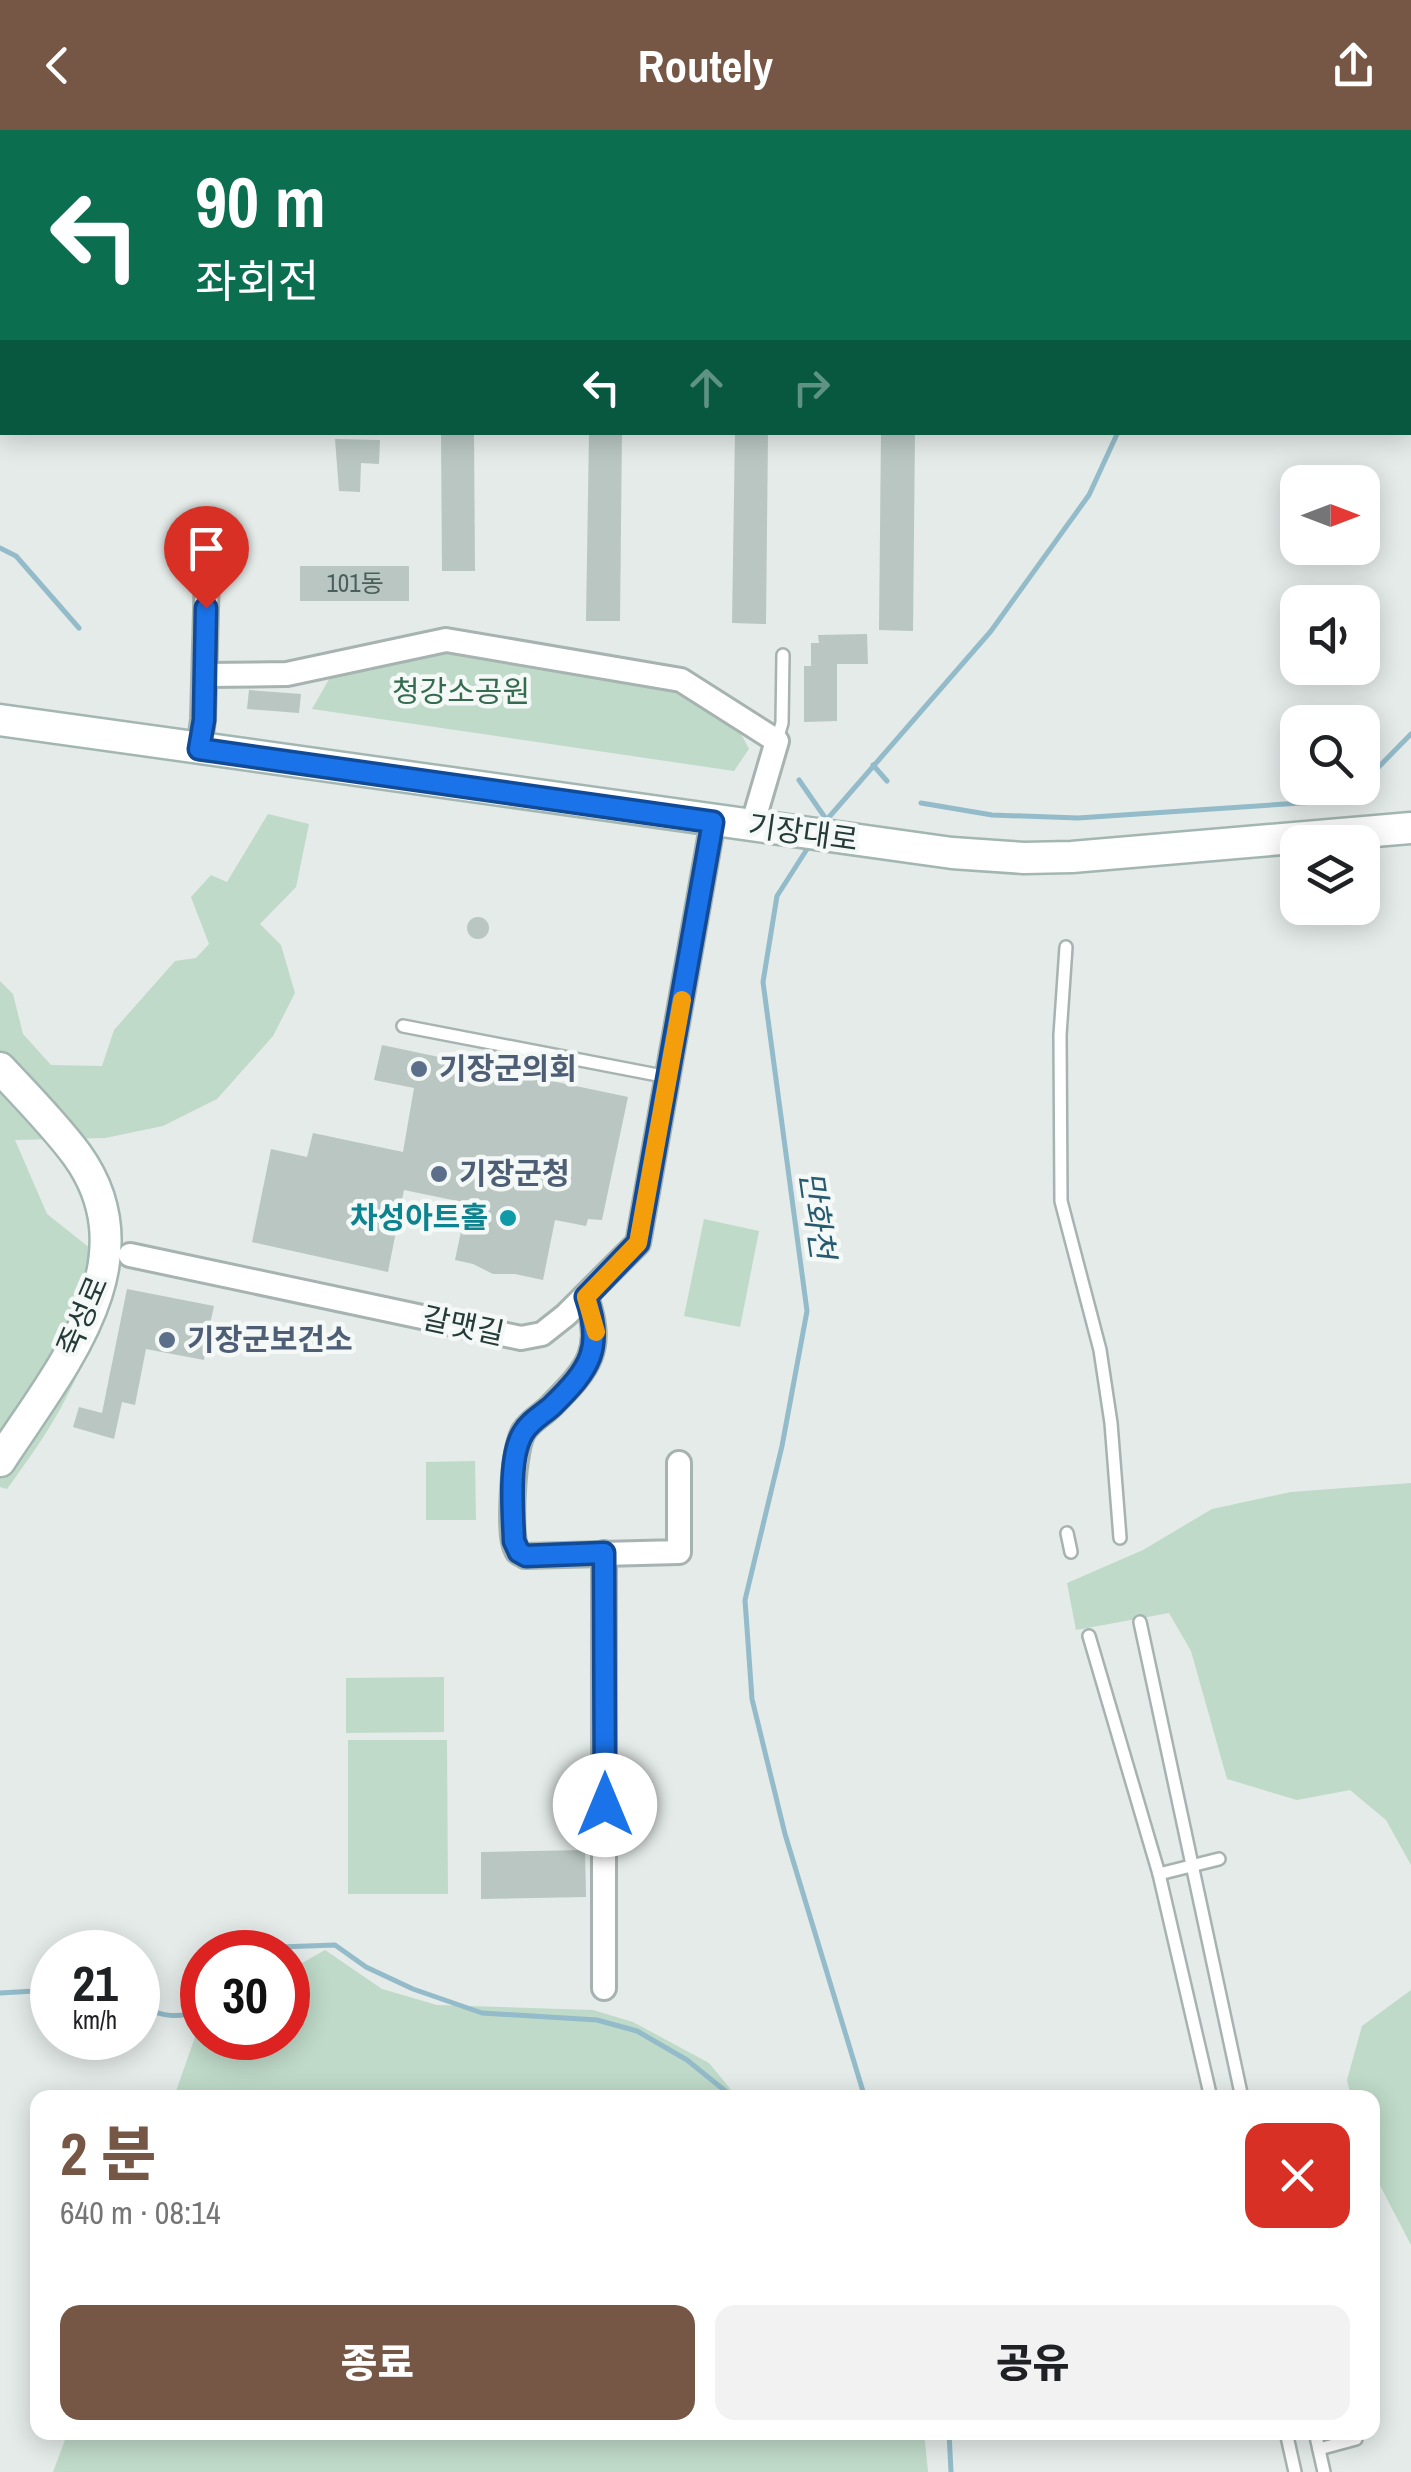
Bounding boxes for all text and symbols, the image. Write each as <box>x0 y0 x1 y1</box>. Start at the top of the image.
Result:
text: Routely <box>638 35 773 96</box>
icon: back <box>30 38 85 93</box>
icon: share <box>1326 38 1381 93</box>
text: 90 m <box>195 155 326 249</box>
icon: left <box>30 170 160 300</box>
text: 좌회전 <box>195 250 319 311</box>
icon: left <box>574 360 629 415</box>
icon: ahead <box>679 360 734 415</box>
icon: right <box>784 360 839 415</box>
north arrow <box>1280 465 1380 565</box>
map controls <box>1280 465 1380 925</box>
pin <box>164 506 249 609</box>
icon: arrive <box>179 521 234 576</box>
house number: 101동 <box>326 566 384 600</box>
button: sound <box>1280 585 1380 685</box>
park label: 청강소공원 <box>392 671 530 711</box>
button: search <box>1280 705 1380 805</box>
street label: 기장대로 <box>746 805 861 859</box>
button: layers <box>1280 825 1380 925</box>
place label: 기장군의회 <box>439 1048 577 1088</box>
marker: 기장군의회 <box>408 1058 430 1080</box>
place label: 기장군청 <box>459 1153 569 1193</box>
marker: 기장군청 <box>428 1163 450 1185</box>
water label: 만화천 <box>790 1168 845 1265</box>
place label: 차성아트홀 <box>350 1197 488 1237</box>
marker: 차성아트홀 <box>497 1207 519 1229</box>
street label: 죽성로 <box>47 1270 117 1362</box>
street label: 갈맷길 <box>419 1297 508 1353</box>
place label: 기장군보건소 <box>187 1319 353 1359</box>
marker: 기장군보건소 <box>156 1329 178 1351</box>
position arrow <box>553 1753 657 1857</box>
speed limit sign: 30 <box>180 1930 310 2060</box>
text: 21 <box>72 1949 118 2017</box>
text: km/h <box>73 2003 117 2037</box>
text: 2 분 <box>60 2113 156 2194</box>
button: close <box>1245 2123 1350 2228</box>
text: 640 m · 08:14 <box>60 2191 220 2234</box>
button: 종료 <box>60 2305 695 2420</box>
button: 공유 <box>715 2305 1350 2420</box>

